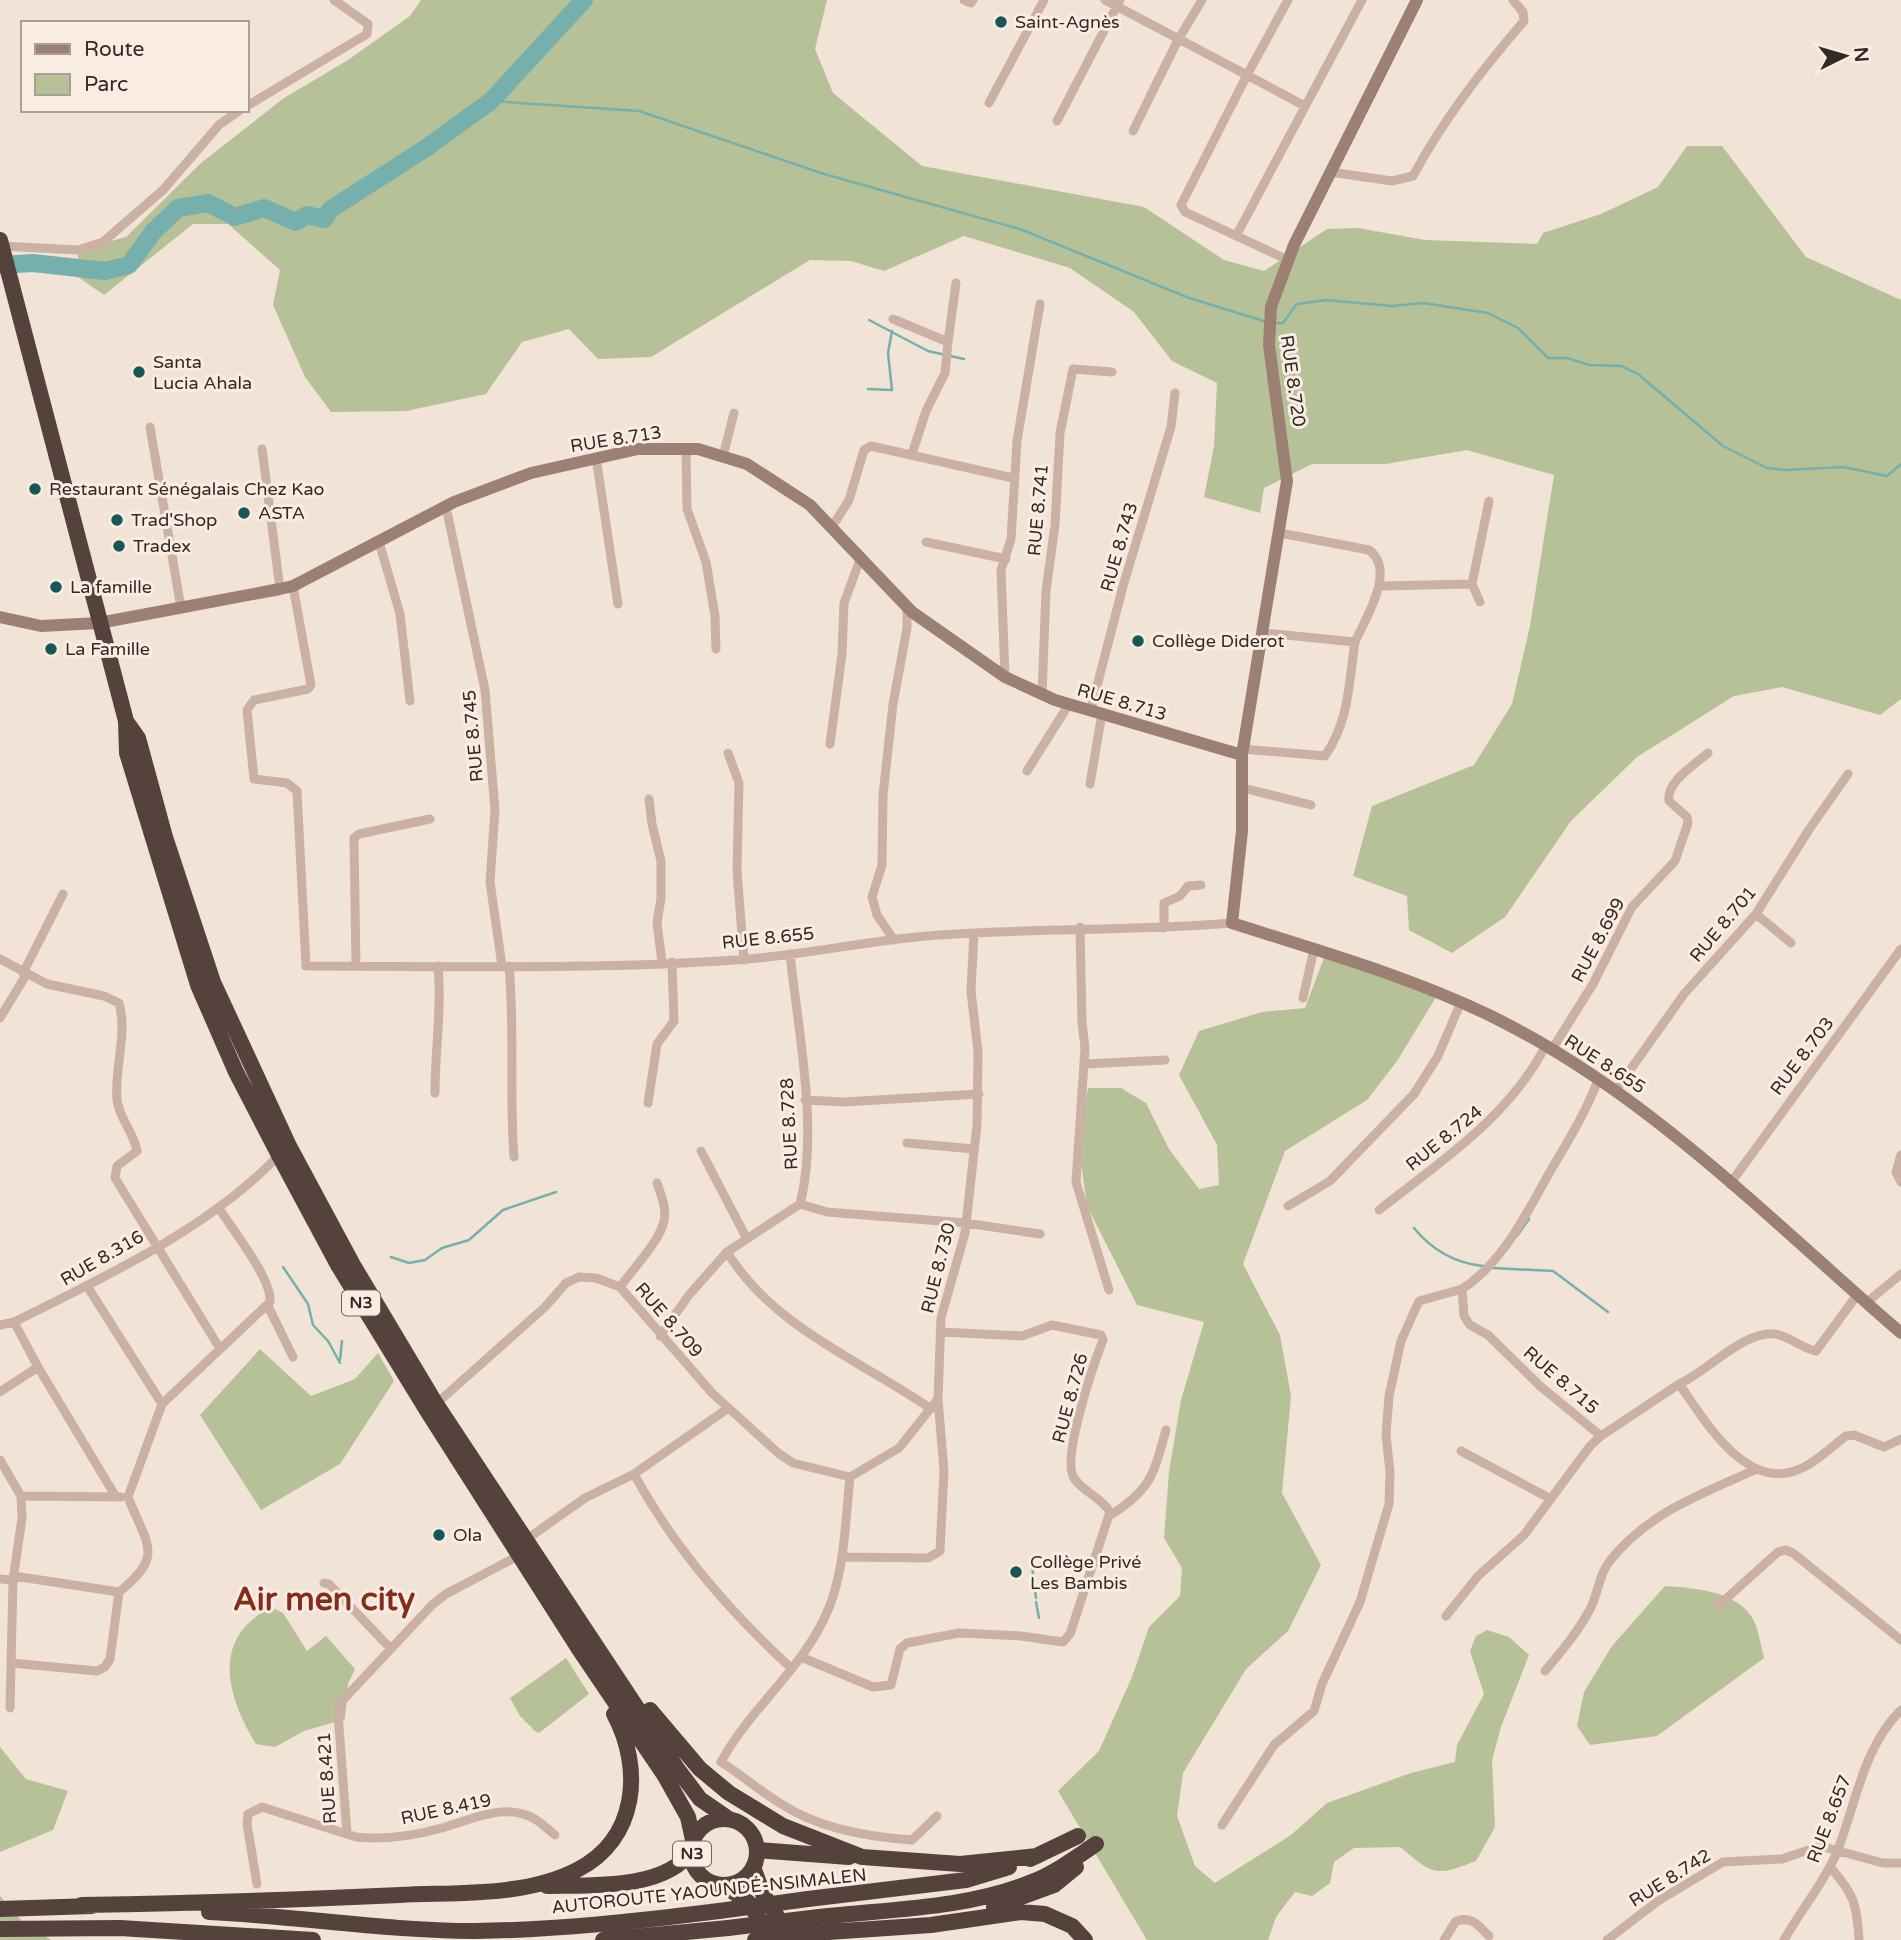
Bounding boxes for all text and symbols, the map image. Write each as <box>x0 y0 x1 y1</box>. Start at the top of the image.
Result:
place label: Saint-Agnès <box>1015 11 1120 33</box>
marker: Saint-Agnès <box>993 14 1009 30</box>
legend <box>21 21 248 112</box>
north arrow <box>1810 21 1880 91</box>
text: Route <box>84 37 144 62</box>
text: N <box>1849 46 1873 63</box>
text: Parc <box>84 72 128 97</box>
street label: RUE 8.720 <box>1276 334 1310 428</box>
place label: Santa Lucia Ahala <box>153 351 252 394</box>
marker: Santa Lucia Ahala <box>131 364 147 380</box>
street label: RUE 8.713 <box>569 421 663 457</box>
street label: RUE 8.741 <box>1023 463 1053 557</box>
place label: Restaurant Sénégalais Chez Kao <box>49 478 325 500</box>
marker: Restaurant Sénégalais Chez Kao <box>27 481 43 497</box>
street label: RUE 8.743 <box>1096 500 1142 594</box>
place label: ASTA <box>258 502 305 524</box>
marker: ASTA <box>236 505 252 521</box>
place label: Trad'Shop <box>131 509 217 531</box>
marker: Trad'Shop <box>109 512 125 528</box>
place label: Tradex <box>133 535 191 557</box>
marker: Tradex <box>111 538 127 554</box>
place label: La famille <box>70 576 152 598</box>
marker: La famille <box>48 579 64 595</box>
place label: Collège Diderot <box>1152 630 1284 652</box>
marker: Collège Diderot <box>1130 633 1146 649</box>
place label: La Famille <box>65 638 150 660</box>
marker: La Famille <box>43 641 59 657</box>
street label: RUE 8.713 <box>1075 679 1169 725</box>
street label: RUE 8.745 <box>458 689 488 783</box>
street label: RUE 8.701 <box>1685 882 1761 966</box>
street label: RUE 8.699 <box>1567 894 1629 986</box>
street label: RUE 8.655 <box>721 922 815 954</box>
street label: RUE 8.703 <box>1765 1013 1839 1099</box>
street label: RUE 8.655 <box>1560 1030 1650 1098</box>
street label: RUE 8.728 <box>776 1077 802 1171</box>
street label: RUE 8.724 <box>1401 1100 1487 1176</box>
street label: RUE 8.730 <box>916 1221 960 1315</box>
street label: RUE 8.316 <box>56 1225 148 1291</box>
street label: RUE 8.709 <box>630 1278 708 1362</box>
road number: N3 <box>342 1290 380 1316</box>
street label: RUE 8.715 <box>1519 1341 1603 1419</box>
street label: RUE 8.726 <box>1047 1351 1093 1445</box>
place label: Ola <box>453 1524 482 1546</box>
marker: Ola <box>431 1527 447 1543</box>
place label: Collège Privé Les Bambis <box>1030 1551 1141 1594</box>
marker: Collège Privé Les Bambis <box>1008 1564 1024 1580</box>
district label: Air men city <box>233 1581 415 1619</box>
street label: RUE 8.421 <box>313 1731 341 1825</box>
street label: RUE 8.657 <box>1802 1772 1856 1866</box>
street label: RUE 8.419 <box>399 1789 493 1829</box>
road number: N3 <box>673 1842 711 1866</box>
street label: RUE 8.742 <box>1625 1844 1715 1912</box>
street label: AUTOROUTE YAOUNDÉ-NSIMALEN <box>550 1864 868 1918</box>

